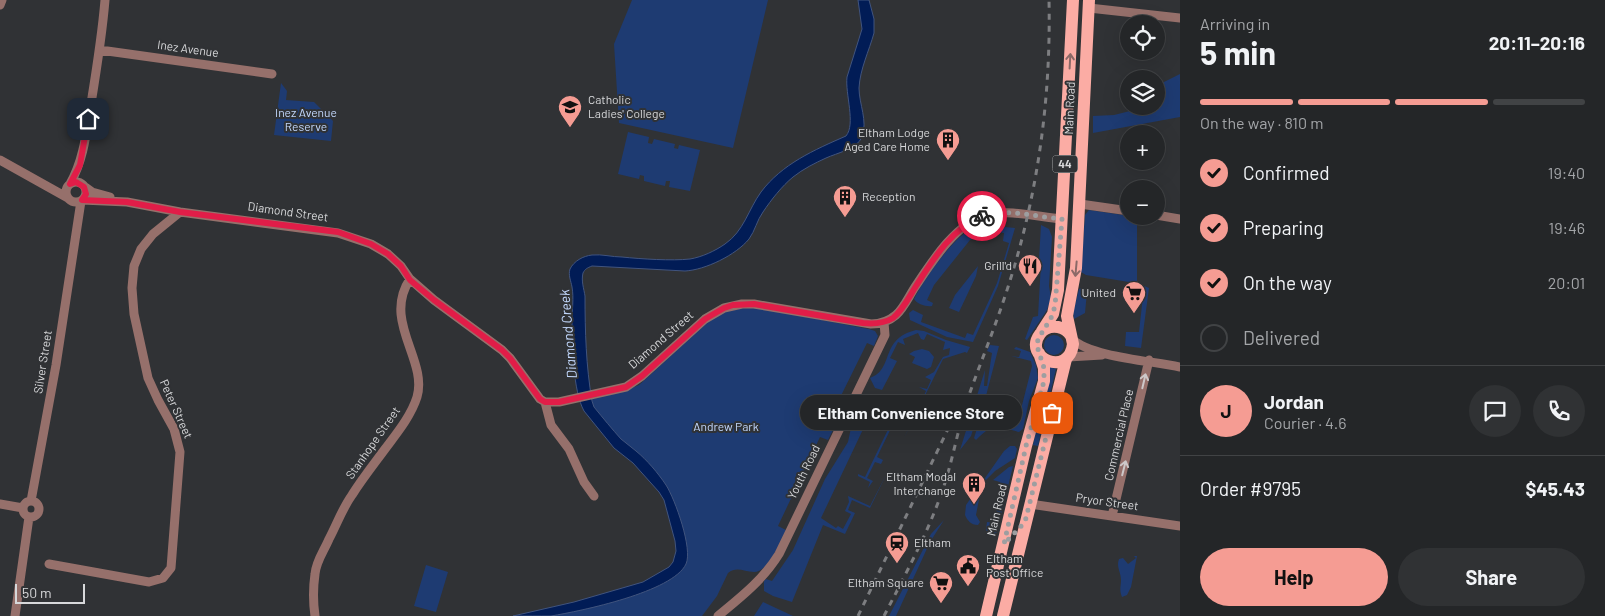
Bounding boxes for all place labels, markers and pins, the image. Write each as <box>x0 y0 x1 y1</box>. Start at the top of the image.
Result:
place label: Catholic Ladies' College <box>588 92 665 120</box>
school or university icon: Catholic Ladies' College <box>557 94 583 128</box>
pin <box>67 98 109 140</box>
place label: Eltham Lodge Aged Care Home <box>844 125 930 153</box>
building icon: Eltham Lodge Aged Care Home <box>935 127 961 161</box>
building icon: Reception <box>832 184 858 218</box>
place label: Reception <box>862 189 915 203</box>
restaurant icon: Grill'd <box>1017 253 1043 287</box>
place label: Grill'd <box>984 258 1012 272</box>
supermarket icon: United <box>1121 280 1147 314</box>
place label: United <box>1082 285 1116 299</box>
pin <box>1031 392 1073 434</box>
callout: Eltham Convenience Store <box>800 396 1022 430</box>
place label: Eltham Modal Interchange <box>886 469 956 497</box>
building icon: Eltham Modal Interchange <box>961 471 987 505</box>
station icon: Eltham <box>884 530 910 564</box>
place label: Eltham <box>914 535 951 549</box>
place label: Eltham Post Office <box>986 551 1043 579</box>
public building icon: Eltham Post Office <box>955 553 981 587</box>
supermarket icon: Eltham Square <box>928 570 954 604</box>
place label: Eltham Square <box>848 575 924 589</box>

